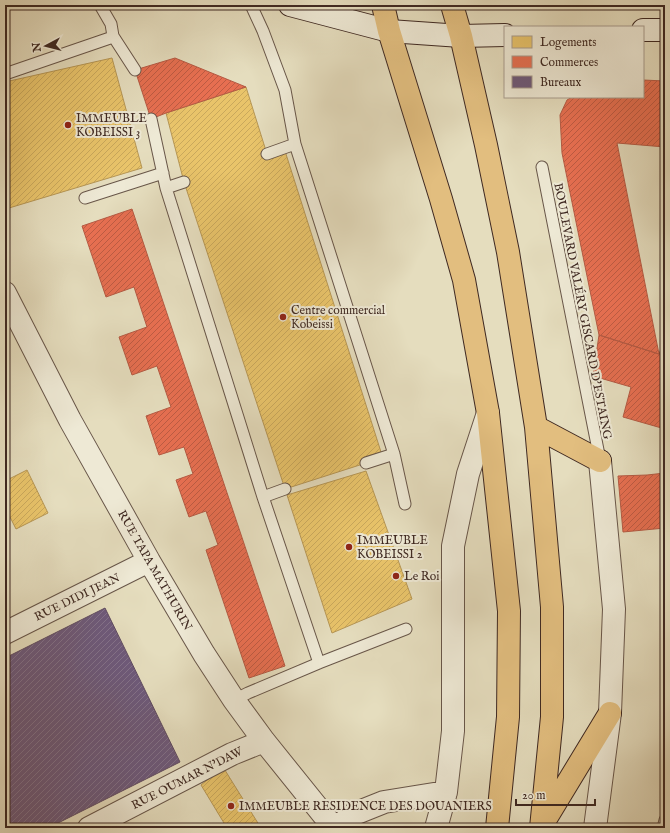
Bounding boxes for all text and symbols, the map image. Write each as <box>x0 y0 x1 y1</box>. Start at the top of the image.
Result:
north arrow <box>26 26 66 66</box>
legend <box>504 26 644 98</box>
text: Logements <box>540 35 597 50</box>
text: N <box>29 41 45 54</box>
text: Commerces <box>540 55 598 70</box>
text: Bureaux <box>540 75 581 90</box>
place label: IMMEUBLE KOBEISSI 3 <box>76 111 147 140</box>
marker: IMMEUBLE KOBEISSI 3 <box>63 120 73 130</box>
street label: BOULEVARD VALÉRY GISCARD D'ESTAING <box>550 181 616 441</box>
place label: Centre commercial Kobeissi <box>291 303 386 332</box>
marker: Centre commercial Kobeissi <box>278 312 288 322</box>
street label: RUE TAPA MATHURIN <box>114 507 196 634</box>
place label: IMMEUBLE KOBEISSI 2 <box>357 533 428 562</box>
marker: IMMEUBLE KOBEISSI 2 <box>344 542 354 552</box>
place label: Le Roi <box>404 569 439 584</box>
street label: RUE DIDI JEAN <box>32 570 123 626</box>
marker: Le Roi <box>391 571 401 581</box>
street label: RUE OUMAR N'DAW <box>129 744 246 813</box>
scale bar <box>516 781 595 807</box>
text: 20 m <box>522 788 545 803</box>
place label: IMMEUBLE RESIDENCE DES DOUANIERS <box>239 799 492 814</box>
marker: IMMEUBLE RESIDENCE DES DOUANIERS <box>226 801 236 811</box>

